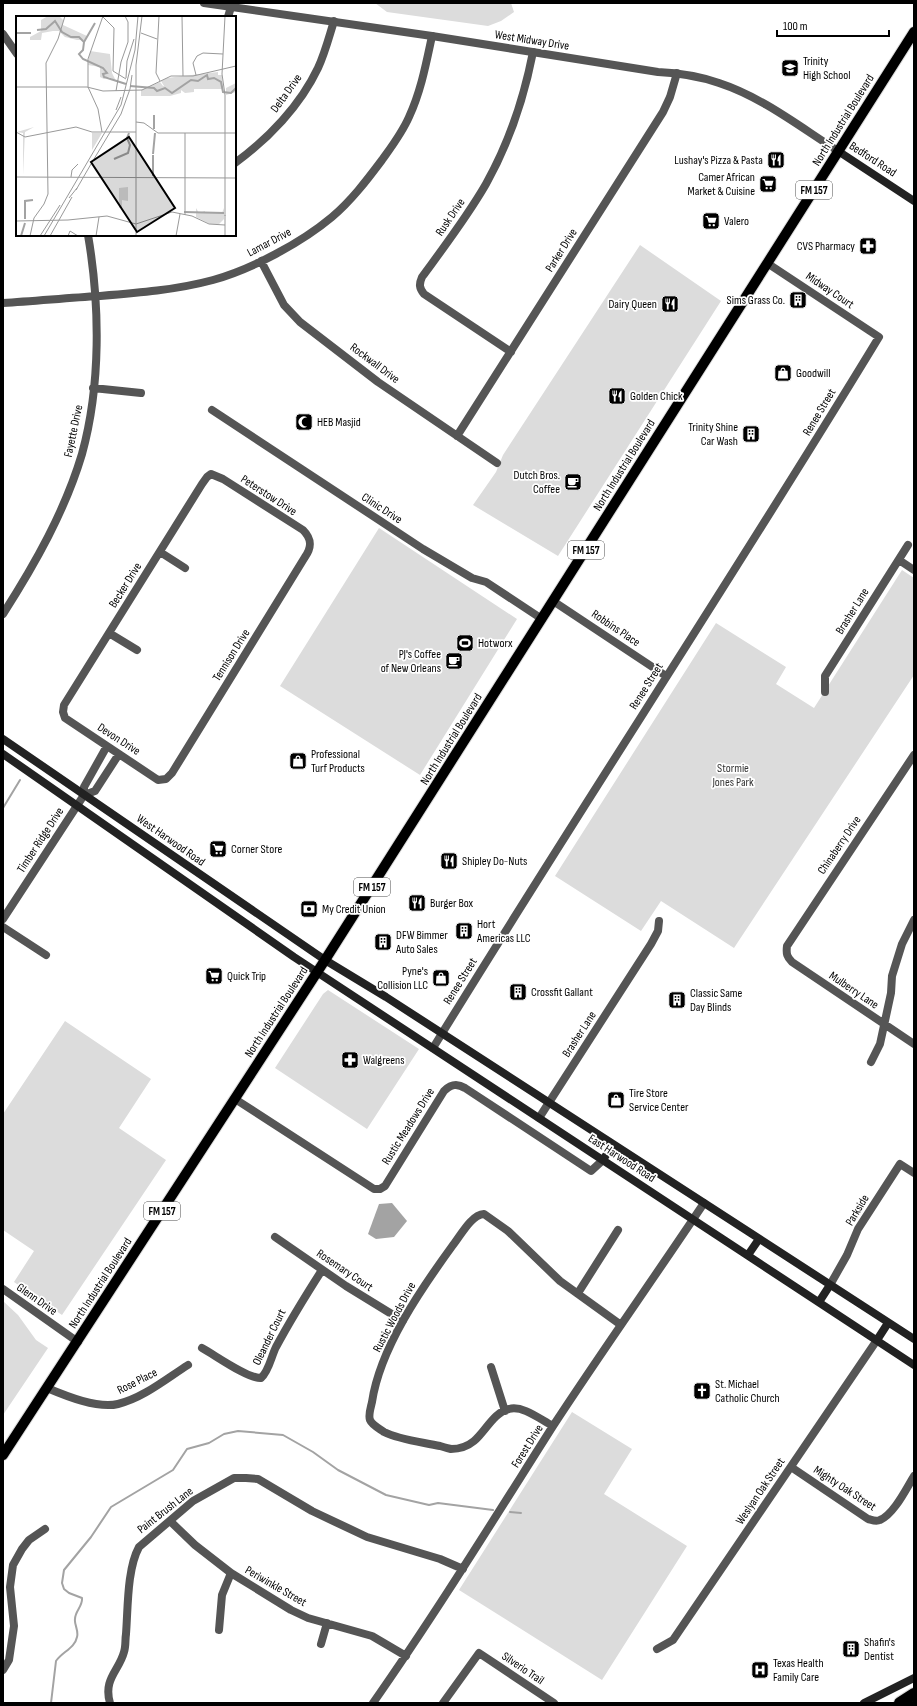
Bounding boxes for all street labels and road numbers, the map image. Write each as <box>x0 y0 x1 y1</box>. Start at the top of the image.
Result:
street label: West Midway Drive <box>494 27 570 54</box>
street label: Delta Drive <box>267 71 306 116</box>
street label: North Industrial Boulevard <box>809 72 878 169</box>
street label: Bedford Road <box>846 139 899 180</box>
road number: FM 157 <box>796 181 832 199</box>
street label: Rusk Drive <box>432 195 469 239</box>
street label: Lamar Drive <box>245 225 294 260</box>
street label: Parker Drive <box>542 226 581 275</box>
street label: Midway Court <box>803 269 857 312</box>
street label: Rockwall Drive <box>347 340 403 387</box>
street label: Renee Street <box>800 386 839 439</box>
street label: Fayette Drive <box>61 403 86 459</box>
street label: North Industrial Boulevard <box>590 417 659 514</box>
street label: Peterstow Drive <box>238 472 300 519</box>
street label: Clinic Drive <box>359 490 405 527</box>
road number: FM 157 <box>568 541 604 559</box>
street label: Becker Drive <box>106 560 145 611</box>
street label: Brasher Lane <box>832 585 873 637</box>
street label: Robbins Place <box>589 607 643 650</box>
street label: Tennison Drive <box>210 626 253 684</box>
street label: Renee Street <box>626 660 667 712</box>
street label: North Industrial Boulevard <box>417 691 486 788</box>
street label: Devon Drive <box>94 720 143 759</box>
street label: Timber Ridge Drive <box>14 805 67 876</box>
street label: West Harwood Road <box>134 811 208 870</box>
street label: Chinaberry Drive <box>814 813 865 877</box>
road number: FM 157 <box>354 878 390 896</box>
street label: Renee Street <box>440 955 481 1007</box>
street label: North Industrial Boulevard <box>242 964 311 1060</box>
street label: Mulberry Lane <box>826 968 882 1013</box>
street label: Brasher Lane <box>559 1008 600 1060</box>
street label: Rustic Meadows Drive <box>379 1085 438 1168</box>
street label: East Harwood Road <box>585 1131 658 1186</box>
street label: Parkside <box>842 1192 873 1229</box>
road number: FM 157 <box>144 1202 180 1220</box>
street label: North Industrial Boulevard <box>66 1235 135 1331</box>
street label: Rosemary Court <box>314 1246 376 1295</box>
street label: Rustic Woods Drive <box>370 1279 419 1355</box>
street label: Glenn Drive <box>13 1280 60 1319</box>
street label: Oleander Court <box>249 1306 290 1368</box>
street label: Rose Place <box>115 1365 160 1398</box>
street label: Forest Drive <box>508 1422 547 1471</box>
street label: Weslyan Oak Street <box>733 1455 788 1528</box>
street label: Mighty Oak Street <box>811 1463 879 1514</box>
street label: Paint Brush Lane <box>134 1484 196 1537</box>
street label: Periwinkle Street <box>242 1563 309 1610</box>
street label: Silverio Trail <box>499 1649 547 1688</box>

